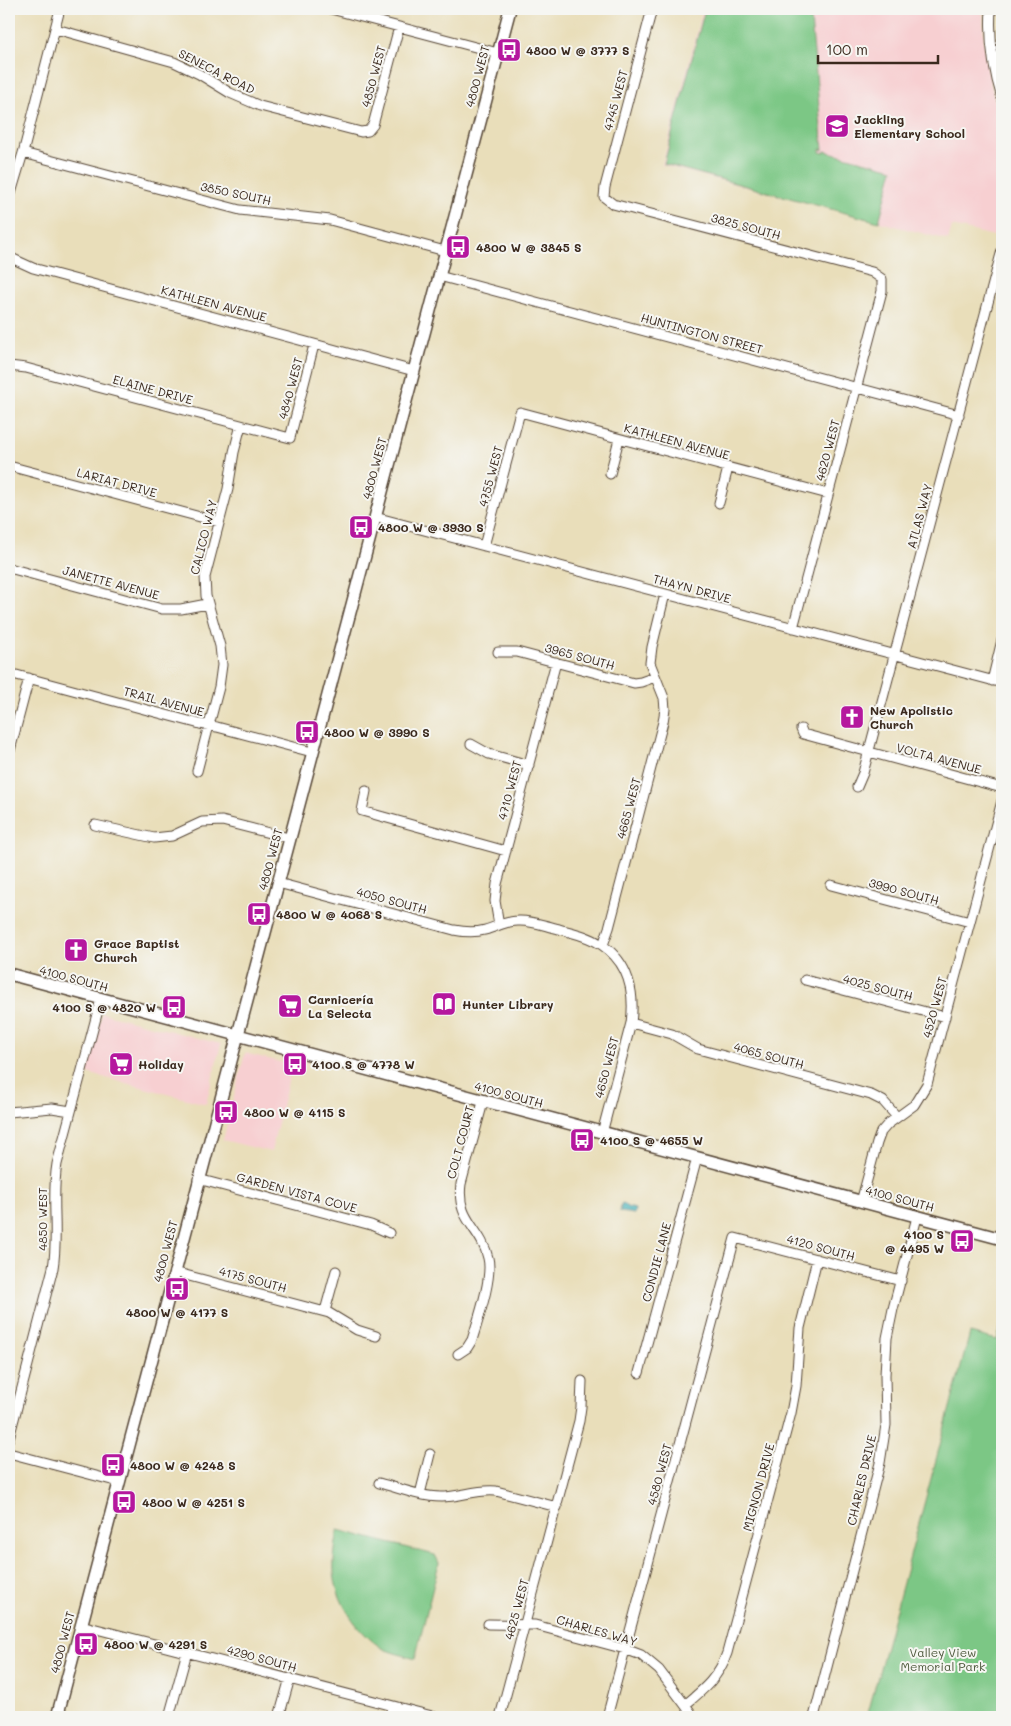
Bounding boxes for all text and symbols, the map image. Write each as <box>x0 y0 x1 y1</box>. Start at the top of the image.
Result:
scale bar <box>818 32 938 64</box>
bus stop icon: 4800 W @ 3777 S <box>496 37 522 63</box>
text: 100 m <box>826 39 868 59</box>
place label: 4800 W @ 3777 S <box>526 42 630 58</box>
street label: 4850 WEST <box>357 43 389 109</box>
street label: 4800 WEST <box>461 43 493 109</box>
street label: SENECA ROAD <box>176 45 258 97</box>
street label: 4745 WEST <box>599 67 631 132</box>
place label: Jackling Elementary School <box>854 111 965 141</box>
school or university icon: Jackling Elementary School <box>824 113 850 139</box>
street label: 3850 SOUTH <box>199 178 273 208</box>
street label: 3825 SOUTH <box>709 209 783 243</box>
bus stop icon: 4800 W @ 3845 S <box>445 234 471 260</box>
place label: 4800 W @ 3845 S <box>476 239 582 255</box>
street label: KATHLEEN AVENUE <box>160 281 269 325</box>
street label: HUNTINGTON STREET <box>639 309 765 357</box>
street label: 4840 WEST <box>274 355 306 421</box>
street label: ELAINE DRIVE <box>111 371 195 407</box>
street label: 4620 WEST <box>811 417 843 483</box>
street label: KATHLEEN AVENUE <box>623 419 732 463</box>
street label: 4800 WEST <box>358 435 390 501</box>
street label: 4755 WEST <box>474 443 506 508</box>
street label: LARIAT DRIVE <box>75 464 159 500</box>
street label: ATLAS WAY <box>903 481 935 550</box>
street label: CALICO WAY <box>186 498 220 576</box>
bus stop icon: 4800 W @ 3930 S <box>348 514 374 540</box>
place label: 4800 W @ 3930 S <box>378 519 484 535</box>
street label: JANETTE AVENUE <box>61 561 161 603</box>
street label: THAYN DRIVE <box>651 570 733 606</box>
street label: 3965 SOUTH <box>543 639 617 673</box>
street label: TRAIL AVENUE <box>122 683 206 719</box>
place label: New Apolistic Church <box>870 702 953 732</box>
church icon: New Apolistic Church <box>839 704 865 730</box>
bus stop icon: 4800 W @ 3990 S <box>294 719 320 745</box>
place label: 4800 W @ 3990 S <box>324 724 430 740</box>
street label: VOLTA AVENUE <box>895 739 983 777</box>
street label: 4710 WEST <box>493 758 525 822</box>
street label: 4665 WEST <box>612 775 644 841</box>
street label: 4800 WEST <box>254 826 286 892</box>
street label: 3990 SOUTH <box>867 874 941 908</box>
street label: 4050 SOUTH <box>355 883 429 917</box>
bus stop icon: 4800 W @ 4068 S <box>246 901 272 927</box>
place label: 4800 W @ 4068 S <box>276 906 382 922</box>
place label: Grace Baptist Church <box>94 935 179 965</box>
church icon: Grace Baptist Church <box>63 937 89 963</box>
street label: 4100 SOUTH <box>38 961 110 995</box>
street label: 4025 SOUTH <box>841 970 915 1004</box>
street label: 4520 WEST <box>918 974 950 1039</box>
place label: Carnicería La Selecta <box>308 991 374 1021</box>
library icon: Hunter Library <box>431 991 457 1017</box>
supermarket icon: Carnicería La Selecta <box>277 993 303 1019</box>
bus stop icon: 4100 S @ 4820 W <box>161 994 187 1020</box>
place label: Hunter Library <box>462 996 554 1012</box>
place label: 4100 S @ 4820 W <box>52 999 156 1015</box>
street label: 4650 WEST <box>590 1034 622 1100</box>
street label: 4065 SOUTH <box>732 1038 806 1072</box>
supermarket icon: Holiday <box>108 1051 134 1077</box>
bus stop icon: 4100 S @ 4778 W <box>282 1051 308 1077</box>
place label: Holiday <box>138 1056 184 1072</box>
place label: 4100 S @ 4778 W <box>312 1056 415 1072</box>
street label: 4100 SOUTH <box>473 1077 545 1111</box>
bus stop icon: 4800 W @ 4115 S <box>213 1099 239 1125</box>
street label: COLT COURT <box>443 1103 478 1180</box>
place label: 4800 W @ 4115 S <box>244 1104 346 1120</box>
bus stop icon: 4100 S @ 4655 W <box>569 1127 595 1153</box>
place label: 4100 S @ 4655 W <box>600 1132 703 1148</box>
street label: GARDEN VISTA COVE <box>235 1168 359 1216</box>
street label: 4100 SOUTH <box>864 1181 936 1215</box>
street label: 4850 WEST <box>34 1187 50 1251</box>
street label: 4800 WEST <box>149 1218 181 1284</box>
street label: CONDIE LANE <box>638 1220 674 1303</box>
place label: 4100 S @ 4495 W <box>885 1226 944 1256</box>
bus stop icon: 4100 S @ 4495 W <box>949 1228 975 1254</box>
street label: 4120 SOUTH <box>785 1230 857 1264</box>
street label: 4175 SOUTH <box>217 1262 289 1296</box>
bus stop icon: 4800 W @ 4177 S <box>164 1276 190 1302</box>
place label: 4800 W @ 4177 S <box>126 1304 228 1320</box>
street label: CHARLES DRIVE <box>843 1433 879 1527</box>
street label: 4580 WEST <box>643 1441 675 1507</box>
street label: MIGNON DRIVE <box>739 1441 777 1533</box>
bus stop icon: 4800 W @ 4248 S <box>100 1452 126 1478</box>
place label: 4800 W @ 4248 S <box>130 1457 236 1473</box>
bus stop icon: 4800 W @ 4251 S <box>111 1489 137 1515</box>
place label: 4800 W @ 4251 S <box>142 1494 245 1510</box>
street label: 4625 WEST <box>500 1576 532 1641</box>
street label: 4800 WEST <box>46 1609 78 1675</box>
street label: CHARLES WAY <box>555 1611 640 1649</box>
bus stop icon: 4800 W @ 4291 S <box>73 1631 99 1657</box>
place label: 4800 W @ 4291 S <box>104 1636 207 1652</box>
street label: 4290 SOUTH <box>225 1641 299 1675</box>
park label: Valley View Memorial Park <box>901 1644 985 1674</box>

